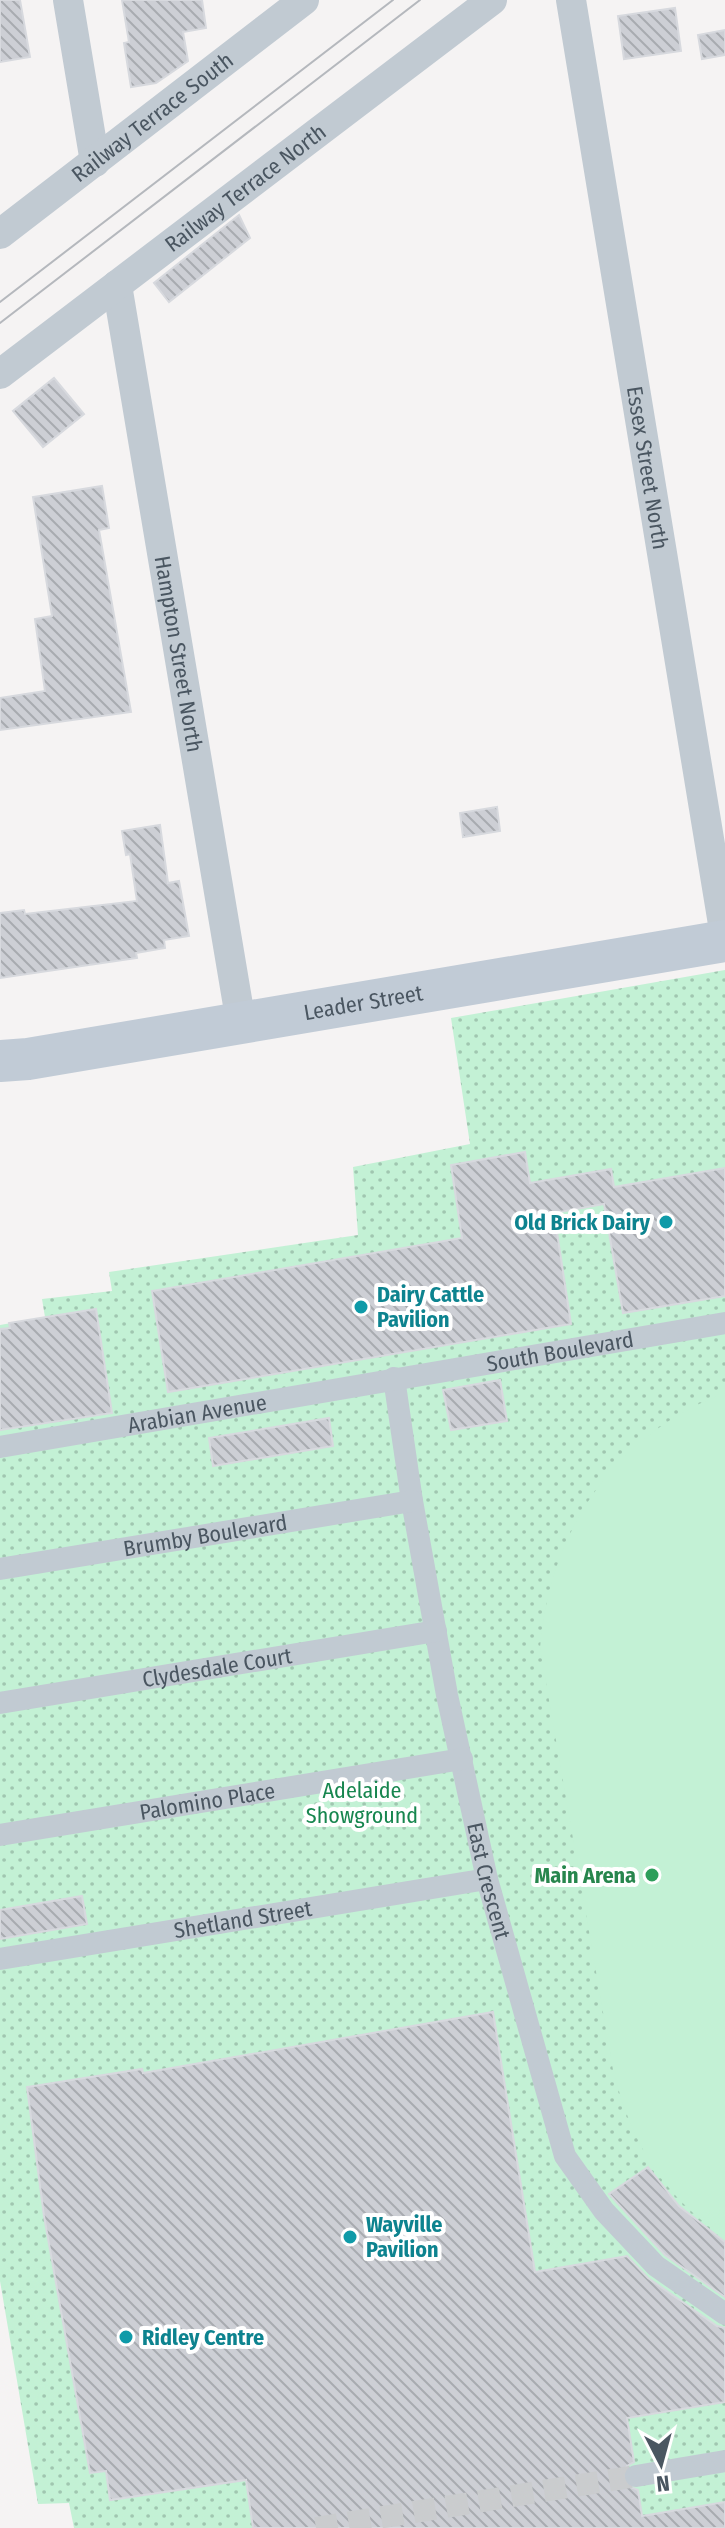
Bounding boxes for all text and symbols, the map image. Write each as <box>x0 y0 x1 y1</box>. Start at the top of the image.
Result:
street label: Railway Terrace South <box>66 46 238 188</box>
street label: Railway Terrace North <box>159 118 331 257</box>
street label: Essex Street North <box>621 384 675 551</box>
street label: Hampton Street North <box>149 554 209 754</box>
street label: Leader Street <box>302 979 426 1026</box>
place label: Old Brick Dairy <box>514 1209 651 1236</box>
marker: Old Brick Dairy <box>657 1213 675 1231</box>
place label: Dairy Cattle Pavilion <box>377 1281 484 1333</box>
marker: Dairy Cattle Pavilion <box>352 1298 370 1316</box>
street label: South Boulevard <box>484 1325 635 1377</box>
street label: Arabian Avenue <box>126 1388 269 1438</box>
street label: Brumby Boulevard <box>121 1508 289 1562</box>
street label: Clydesdale Court <box>140 1641 295 1693</box>
street label: Palomino Place <box>138 1776 277 1825</box>
park label: Adelaide Showground <box>306 1777 418 1829</box>
street label: East Crescent <box>462 1820 517 1943</box>
place label: Main Arena <box>534 1862 636 1889</box>
marker: Main Arena <box>643 1866 661 1884</box>
street label: Shetland Street <box>172 1894 315 1944</box>
place label: Wayville Pavilion <box>366 2211 443 2263</box>
marker: Wayville Pavilion <box>341 2228 359 2246</box>
place label: Ridley Centre <box>142 2324 264 2351</box>
marker: Ridley Centre <box>117 2328 135 2346</box>
north arrow <box>621 2424 701 2504</box>
text: N <box>655 2469 671 2498</box>

